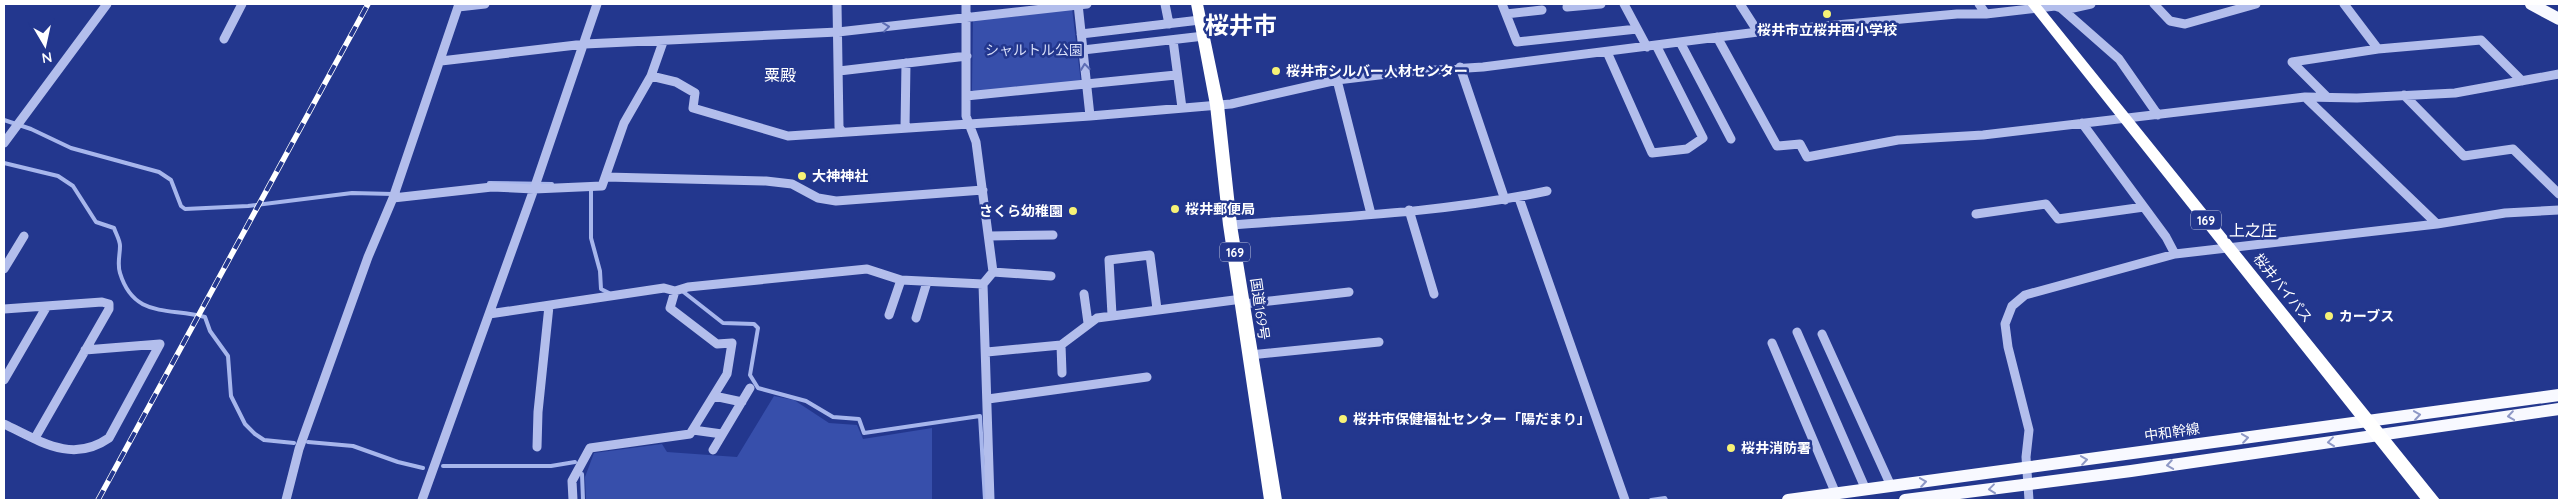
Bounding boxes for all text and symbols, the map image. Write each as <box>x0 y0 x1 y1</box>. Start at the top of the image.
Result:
marker: 桜井市立桜井西小学校 <box>1821 8 1833 20</box>
district label: 桜井市 <box>1205 10 1277 40</box>
north arrow <box>20 20 70 70</box>
place label: 桜井市立桜井西小学校 <box>1757 21 1897 39</box>
one-way arrow <box>882 22 890 33</box>
park label: シャルトル公園 <box>985 41 1083 59</box>
text: N <box>41 48 54 68</box>
place label: 桜井市シルバー人材センター <box>1286 62 1468 80</box>
one-way arrow <box>1080 63 1091 71</box>
district label: 粟殿 <box>764 65 796 85</box>
marker: 桜井市シルバー人材センター <box>1270 65 1282 77</box>
place label: 大神神社 <box>812 167 868 185</box>
marker: 大神神社 <box>796 170 808 182</box>
place label: 桜井郵便局 <box>1185 200 1255 218</box>
place label: さくら幼稚園 <box>979 202 1063 220</box>
marker: 桜井郵便局 <box>1169 203 1181 215</box>
marker: さくら幼稚園 <box>1067 205 1079 217</box>
road number: 169 <box>2191 210 2221 230</box>
district label: 上之庄 <box>2229 220 2277 240</box>
road number: 169 <box>1220 242 1250 262</box>
street label: 桜井バイパス <box>2250 250 2316 326</box>
street label: 国道169号 <box>1247 277 1273 341</box>
place label: カーブス <box>2339 307 2394 325</box>
marker: カーブス <box>2323 310 2335 322</box>
place label: 桜井市保健福祉センター「陽だまり」 <box>1353 410 1591 428</box>
one-way arrow <box>2413 410 2421 421</box>
one-way arrow <box>2507 410 2515 421</box>
marker: 桜井市保健福祉センター「陽だまり」 <box>1337 413 1349 425</box>
street label: 中和幹線 <box>2143 419 2201 445</box>
one-way arrow <box>2242 433 2250 444</box>
one-way arrow <box>2327 436 2335 447</box>
place label: 桜井消防署 <box>1741 439 1811 457</box>
marker: 桜井消防署 <box>1725 442 1737 454</box>
one-way arrow <box>2081 455 2089 466</box>
one-way arrow <box>2166 460 2174 470</box>
one-way arrow <box>1920 477 1928 488</box>
one-way arrow <box>1987 483 1995 494</box>

